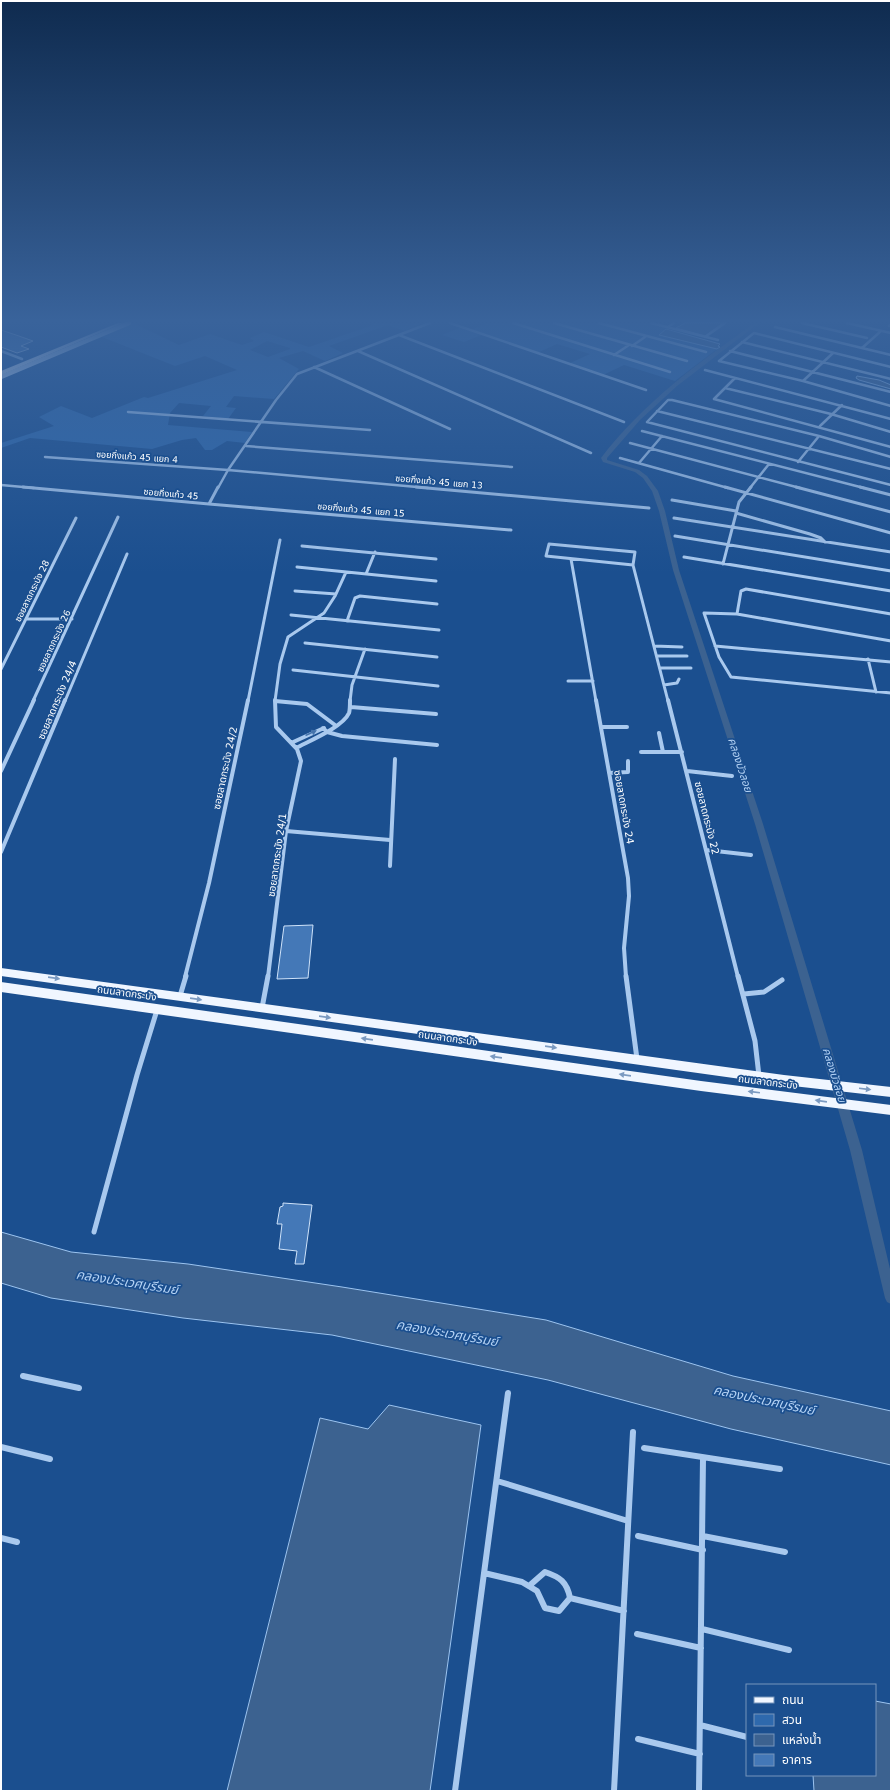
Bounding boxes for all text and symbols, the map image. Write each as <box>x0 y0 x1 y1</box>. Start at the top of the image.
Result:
street label: ซอยกิ่งแก้ว 45 แยก 4 <box>96 448 179 465</box>
street label: ซอยกิ่งแก้ว 45 แยก 13 <box>395 472 483 491</box>
street label: ซอยกิ่งแก้ว 45 <box>143 485 199 501</box>
street label: ซอยกิ่งแก้ว 45 แยก 15 <box>317 500 405 519</box>
street label: ซอยลาดกระบัง 28 <box>13 558 51 623</box>
street label: ซอยลาดกระบัง 26 <box>35 608 73 674</box>
street label: ซอยลาดกระบัง 24/4 <box>35 659 79 741</box>
street label: ซอยลาดกระบัง 24/2 <box>211 726 239 810</box>
one-way arrow <box>306 730 318 736</box>
water label: คลองบัวลอย <box>725 736 755 795</box>
street label: ซอยลาดกระบัง 24 <box>612 769 636 845</box>
street label: ซอยลาดกระบัง 22 <box>693 780 721 856</box>
street label: ซอยลาดกระบัง 24/1 <box>266 812 288 898</box>
one-way arrow <box>48 975 60 981</box>
street label: ถนนลาดกระบัง <box>97 983 157 1003</box>
one-way arrow <box>190 996 202 1002</box>
one-way arrow <box>319 1014 331 1020</box>
street label: ถนนลาดกระบัง <box>418 1028 478 1048</box>
one-way arrow <box>361 1036 373 1042</box>
one-way arrow <box>545 1044 557 1050</box>
water label: คลองบัวลอย <box>820 1046 849 1105</box>
one-way arrow <box>490 1054 502 1060</box>
one-way arrow <box>619 1072 631 1078</box>
street label: ถนนลาดกระบัง <box>738 1073 798 1091</box>
one-way arrow <box>859 1086 871 1093</box>
one-way arrow <box>748 1089 760 1095</box>
one-way arrow <box>815 1098 827 1104</box>
water label: คลองประเวศบุรีรมย์ <box>75 1267 182 1299</box>
water label: คลองประเวศบุรีรมย์ <box>395 1317 502 1351</box>
water label: คลองประเวศบุรีรมย์ <box>712 1382 819 1420</box>
legend <box>746 1684 876 1776</box>
text: ถนน <box>782 1693 804 1707</box>
text: สวน <box>782 1713 802 1727</box>
text: แหล่งน้ำ <box>782 1731 821 1747</box>
text: อาคาร <box>782 1753 812 1767</box>

